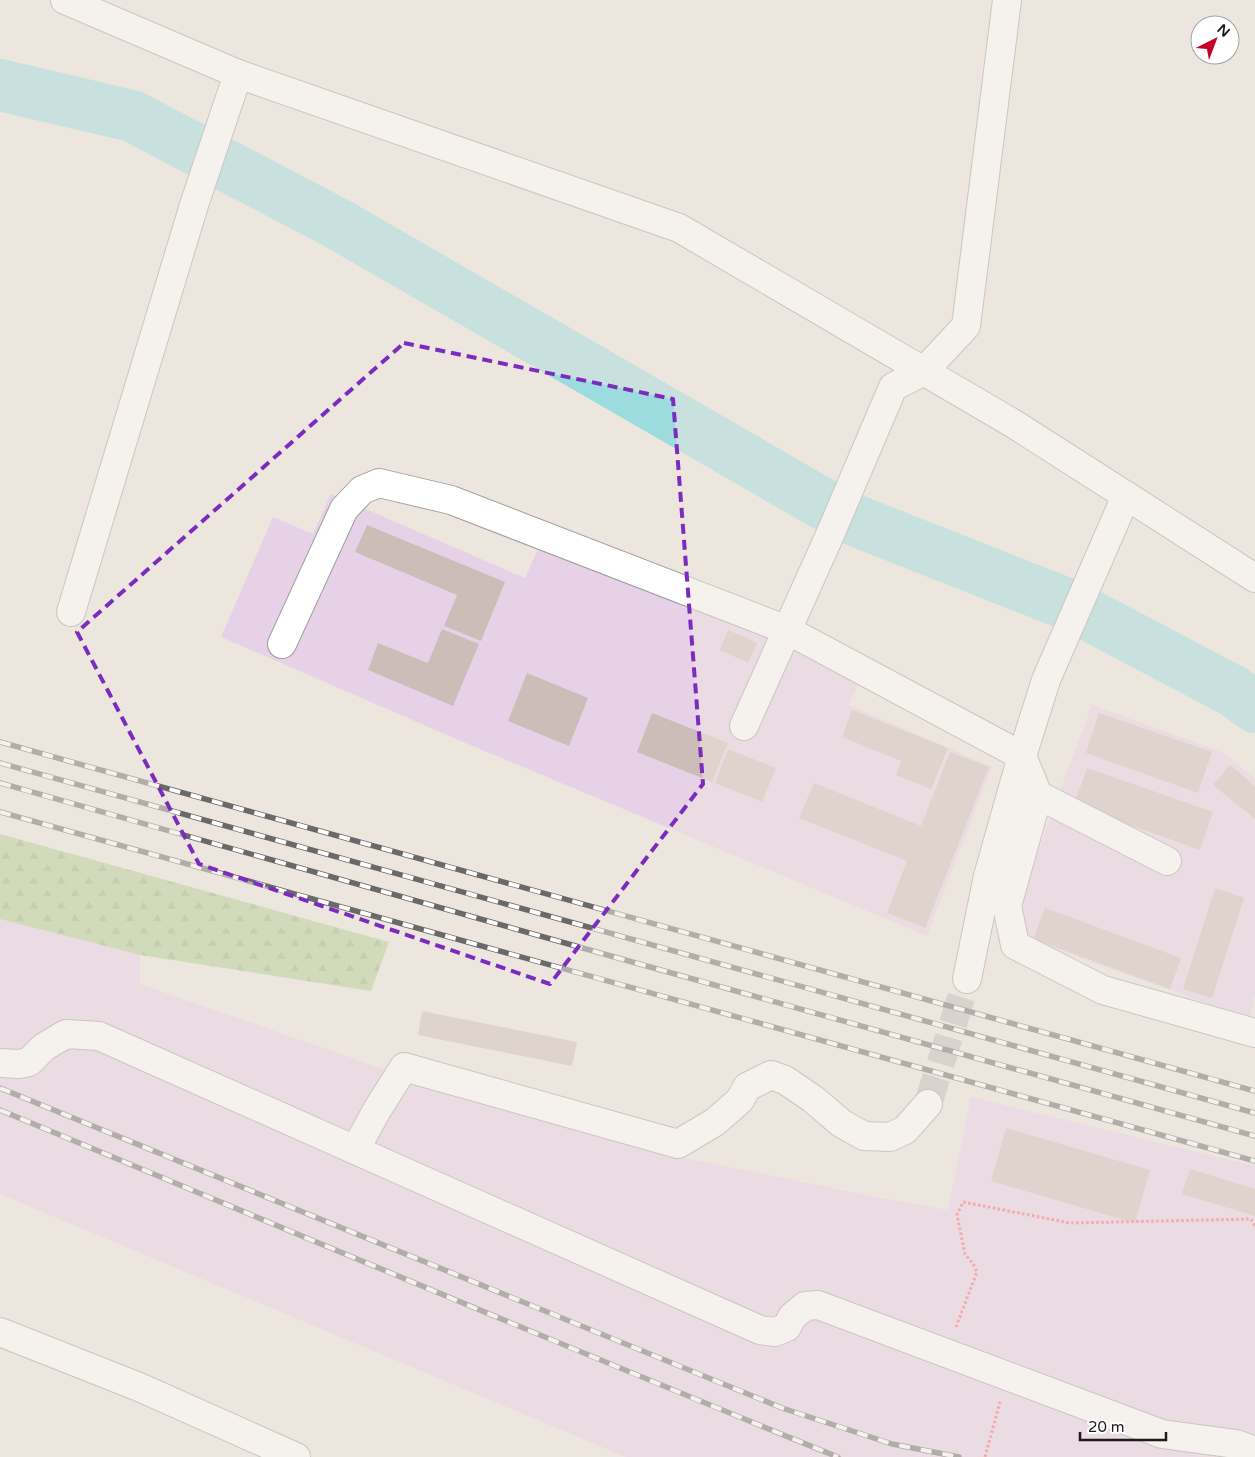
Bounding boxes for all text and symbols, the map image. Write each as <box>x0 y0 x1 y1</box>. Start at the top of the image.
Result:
north arrow <box>1190 15 1240 65</box>
text: N <box>1213 21 1233 41</box>
scale bar <box>1080 1410 1166 1442</box>
text: 20 m <box>1088 1418 1125 1436</box>

